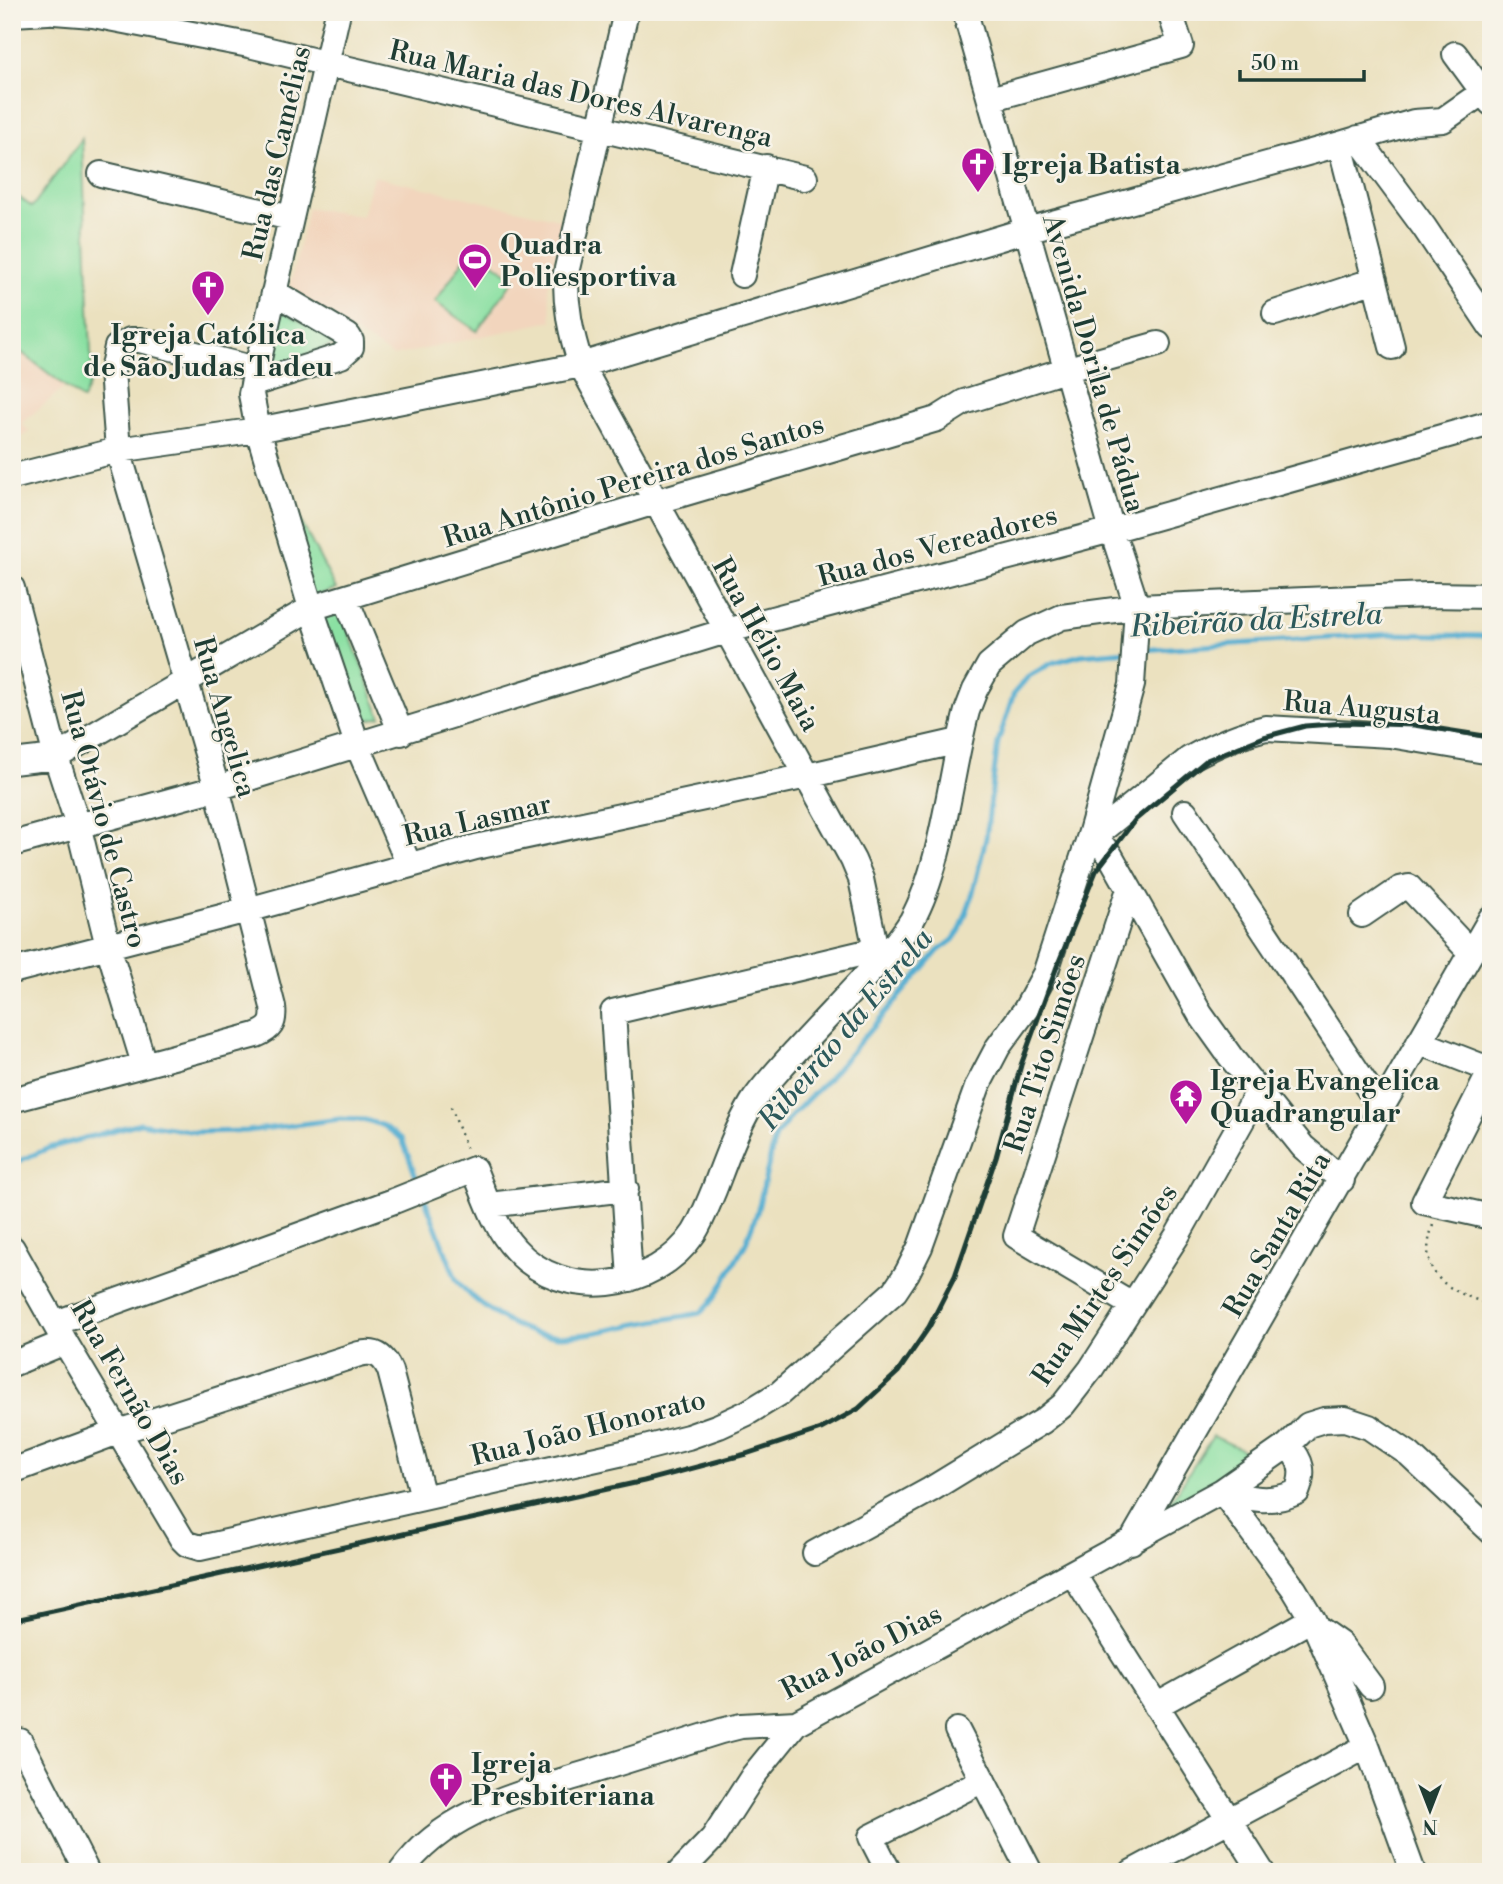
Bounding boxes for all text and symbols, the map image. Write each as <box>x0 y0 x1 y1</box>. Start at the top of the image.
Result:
street label: Rua Maria das Dores Alvarenga <box>385 33 777 156</box>
scale bar <box>1240 38 1365 82</box>
street label: Rua das Camélias <box>236 43 319 264</box>
text: 50 m <box>1251 51 1299 77</box>
church icon: Igreja Batista <box>959 145 997 194</box>
place label: Igreja Batista <box>1002 148 1181 183</box>
street label: Avenida Dorila de Pádua <box>1034 209 1153 517</box>
place label: Quadra Poliesportiva <box>500 228 677 295</box>
sports icon: Quadra Poliesportiva <box>456 241 494 290</box>
church icon: Igreja Católica de São Judas Tadeu <box>189 268 227 317</box>
place label: Igreja Católica de São Judas Tadeu <box>83 318 333 385</box>
street label: Rua Antônio Pereira dos Santos <box>439 407 828 556</box>
street label: Rua dos Vereadores <box>814 498 1061 595</box>
street label: Rua Hélio Maia <box>704 552 828 738</box>
water label: Ribeirão da Estrela <box>1128 595 1383 647</box>
street label: Rua Angelica <box>185 633 264 802</box>
street label: Rua Augusta <box>1282 684 1443 733</box>
street label: Rua Otávio de Castro <box>52 687 155 952</box>
street label: Rua Lasmar <box>400 786 555 854</box>
water label: Ribeirão da Estrela <box>749 920 942 1139</box>
street label: Rua Tito Simões <box>997 950 1094 1157</box>
place label: Igreja Evangelica Quadrangular <box>1210 1064 1441 1131</box>
temple icon: Igreja Evangelica Quadrangular <box>1167 1077 1205 1126</box>
street label: Rua Santa Rita <box>1216 1145 1339 1324</box>
street label: Rua Mirtes Simões <box>1025 1177 1186 1392</box>
street label: Rua Fernão Dias <box>62 1294 197 1492</box>
street label: Rua João Honorato <box>467 1382 709 1475</box>
street label: Rua João Dias <box>775 1597 948 1708</box>
place label: Igreja Presbiteriana <box>471 1747 655 1814</box>
church icon: Igreja Presbiteriana <box>427 1760 465 1809</box>
north arrow <box>1394 1776 1464 1846</box>
text: N <box>1422 1814 1438 1838</box>

